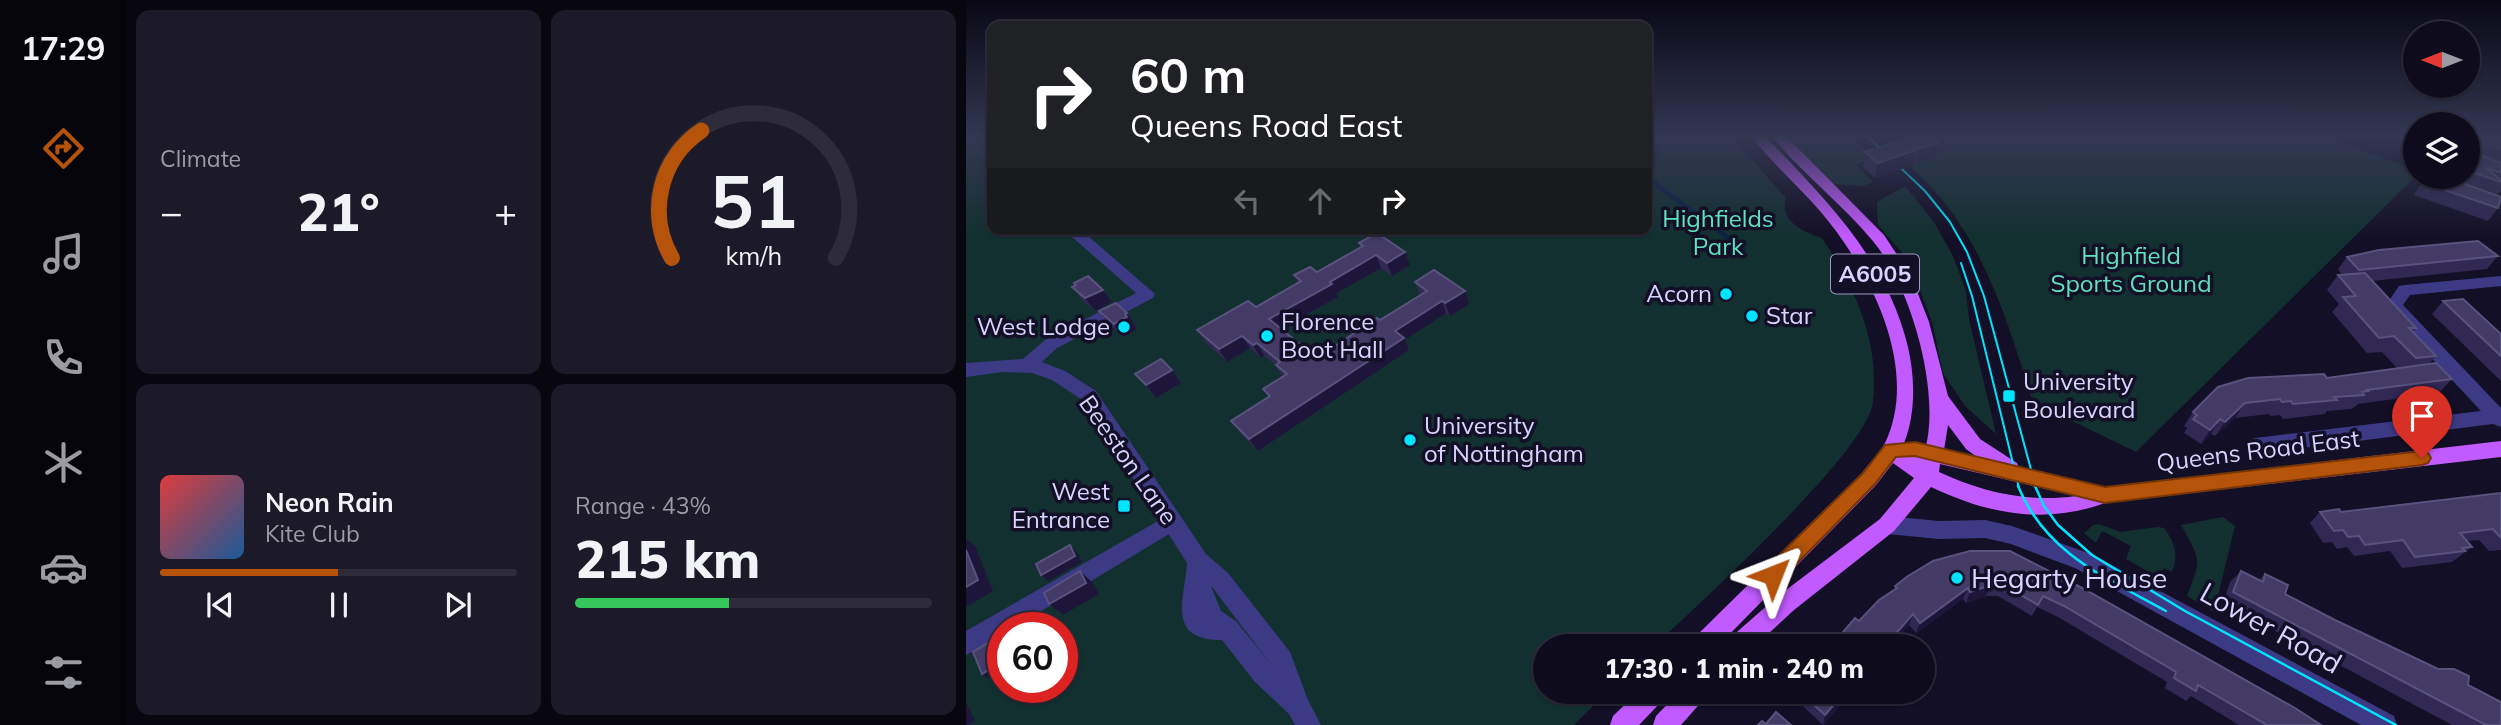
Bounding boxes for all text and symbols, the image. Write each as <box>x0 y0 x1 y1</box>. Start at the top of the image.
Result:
north arrow <box>2403 21 2480 98</box>
map controls <box>2403 21 2480 189</box>
text: 17:29 <box>21 28 105 68</box>
text: 60 m <box>1130 44 1246 105</box>
icon: right <box>1015 49 1106 140</box>
text: Queens Road East <box>1130 105 1402 145</box>
button: layers <box>2403 112 2480 189</box>
icon: directions <box>39 124 88 173</box>
text: Climate <box>160 144 241 173</box>
text: 51 <box>710 155 797 246</box>
text: 21° <box>297 179 380 244</box>
icon: left <box>1228 182 1266 220</box>
icon: ahead <box>1301 182 1339 220</box>
icon: right <box>1374 182 1412 220</box>
text: − <box>160 188 183 236</box>
text: + <box>494 188 517 236</box>
park label: Highfields Park <box>1662 203 1774 261</box>
icon: music <box>39 229 88 278</box>
text: km/h <box>725 240 782 271</box>
park label: Highfield Sports Ground <box>2050 240 2212 298</box>
road number: A6005 <box>1831 255 1919 294</box>
place label: Acorn <box>1646 278 1712 308</box>
marker: Acorn <box>1718 286 1734 302</box>
place label: Star <box>1766 300 1813 330</box>
place label: Florence Boot Hall <box>1281 306 1383 364</box>
marker: Star <box>1744 308 1760 324</box>
place label: West Lodge <box>977 311 1110 341</box>
marker: West Lodge <box>1116 319 1132 335</box>
marker: Florence Boot Hall <box>1259 328 1275 344</box>
icon: phone <box>39 333 88 382</box>
place label: University Boulevard <box>2023 366 2135 424</box>
pin <box>2392 386 2452 458</box>
marker: University Boulevard <box>2001 388 2017 404</box>
street label: Beeston Lane <box>1073 389 1184 530</box>
icon: arrive <box>2403 397 2441 435</box>
place label: University of Nottingham <box>1424 410 1584 468</box>
street label: Queens Road East <box>2155 423 2361 477</box>
marker: University of Nottingham <box>1402 432 1418 448</box>
icon: climate <box>39 438 88 487</box>
place label: West Entrance <box>1012 476 1110 534</box>
text: Neon Rain <box>265 486 394 519</box>
text: Range · 43% <box>575 491 711 520</box>
marker: West Entrance <box>1116 498 1132 514</box>
text: Kite Club <box>265 519 360 548</box>
text: 215 km <box>575 526 760 591</box>
position arrow <box>1736 538 1810 612</box>
icon: car <box>39 543 88 592</box>
place label: Hegarty House <box>1971 560 2167 595</box>
marker: Hegarty House <box>1949 570 1965 586</box>
street label: Lower Road <box>2194 574 2348 681</box>
icon: previous <box>201 586 239 624</box>
icon: pause <box>320 586 358 624</box>
icon: next <box>439 586 477 624</box>
speed limit sign: 60 <box>987 612 1078 703</box>
icon: filters <box>39 648 88 697</box>
text: 17:30 · 1 min · 240 m <box>1604 652 1864 685</box>

